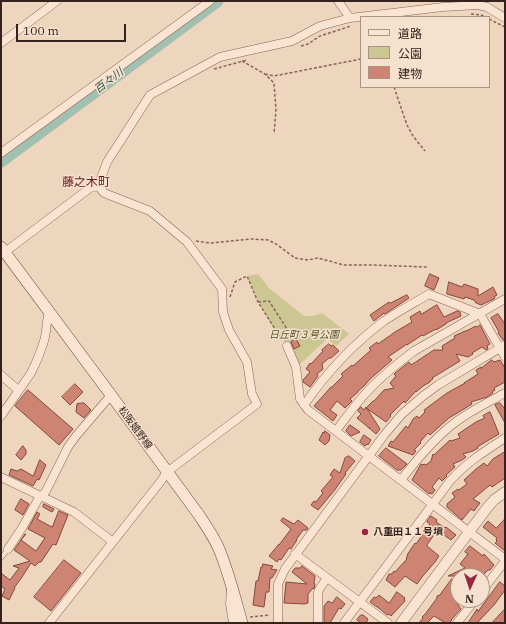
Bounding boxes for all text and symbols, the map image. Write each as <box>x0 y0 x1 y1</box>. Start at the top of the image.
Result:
scale bar <box>18 16 128 42</box>
legend <box>360 16 490 88</box>
text: 100 m <box>23 23 59 38</box>
text: 道路 <box>398 26 422 41</box>
text: 公園 <box>398 46 422 61</box>
water label: 百々川 <box>92 66 126 96</box>
text: 建物 <box>398 66 422 81</box>
district label: 藤之木町 <box>62 176 110 190</box>
park label: 日丘町３号公園 <box>269 329 339 341</box>
street label: 松阪嬉野線 <box>115 404 155 452</box>
place label: 八重田１１号墳 <box>373 526 443 538</box>
marker: 八重田１１号墳 <box>360 527 370 537</box>
north arrow <box>450 568 490 608</box>
text: N <box>465 592 474 606</box>

